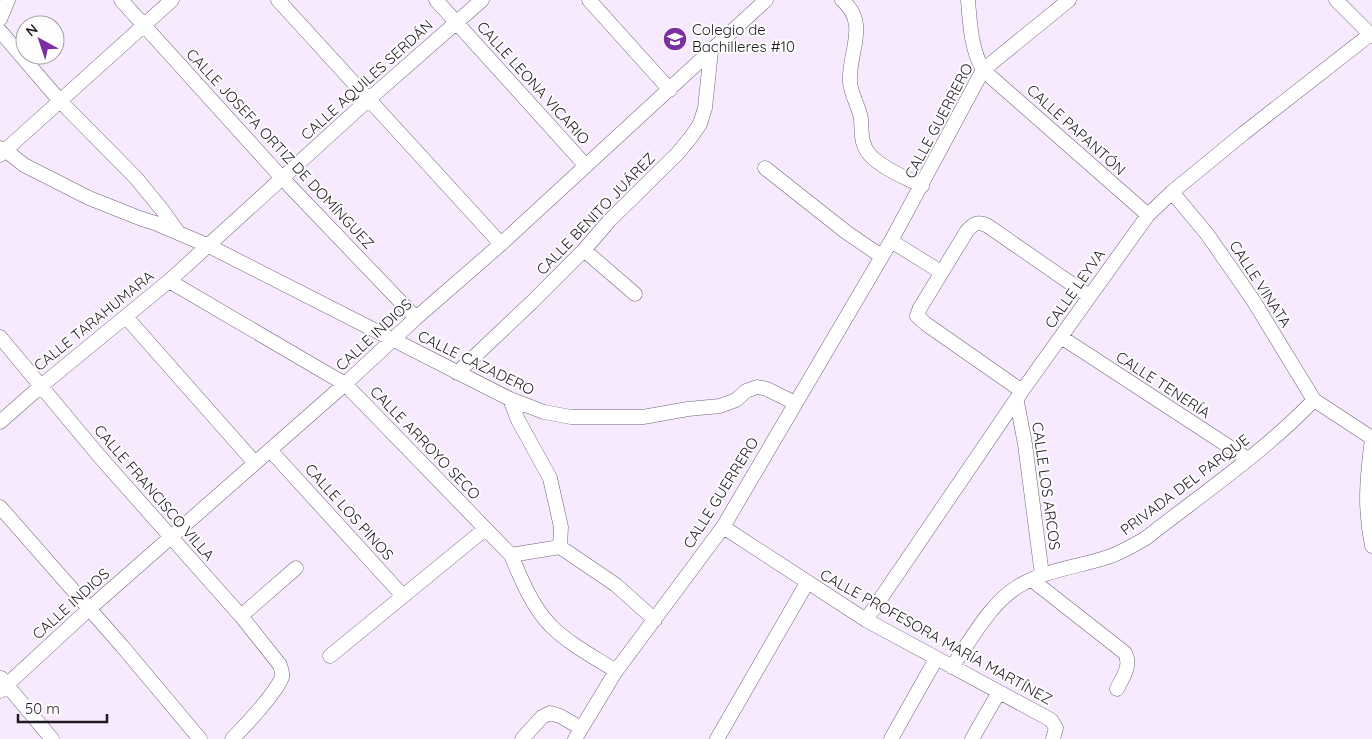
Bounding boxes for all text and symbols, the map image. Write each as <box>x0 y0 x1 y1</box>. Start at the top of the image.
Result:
north arrow <box>15 15 65 65</box>
street label: CALLE AQUILES SERDÁN <box>297 15 437 144</box>
street label: CALLE LEONA VICARIO <box>473 17 594 148</box>
text: N <box>22 20 41 40</box>
place label: Colegio de Bachilleres #10 <box>692 20 795 56</box>
school or university icon: Colegio de Bachilleres #10 <box>662 26 688 52</box>
street label: CALLE JOSEFA ORTIZ DE DOMÍNGUEZ <box>182 45 378 253</box>
street label: CALLE GUERRERO <box>900 60 977 182</box>
street label: CALLE PAPANTÓN <box>1023 80 1130 179</box>
street label: CALLE BENITO JUÁREZ <box>532 149 659 279</box>
street label: CALLE VINATA <box>1225 237 1296 331</box>
street label: CALLE LEYVA <box>1040 245 1109 332</box>
street label: CALLE TARAHUMARA <box>30 266 158 375</box>
street label: CALLE INDIOS <box>332 295 416 375</box>
street label: CALLE CAZADERO <box>415 326 538 399</box>
street label: CALLE TENERÍA <box>1113 347 1214 422</box>
street label: CALLE ARROYO SECO <box>366 382 485 503</box>
street label: CALLE FRANCISCO VILLA <box>90 421 219 565</box>
street label: CALLE LOS ARCOS <box>1028 421 1065 551</box>
street label: PRIVADA DEL PARQUE <box>1116 430 1253 539</box>
street label: CALLE GUERRERO <box>679 434 762 552</box>
street label: CALLE LOS PINOS <box>301 459 398 564</box>
street label: CALLE INDIOS <box>28 564 113 643</box>
street label: CALLE PROFESORA MARÍA MARTÍNEZ <box>817 565 1056 709</box>
scale bar <box>18 692 106 724</box>
text: 50 m <box>25 699 60 718</box>

